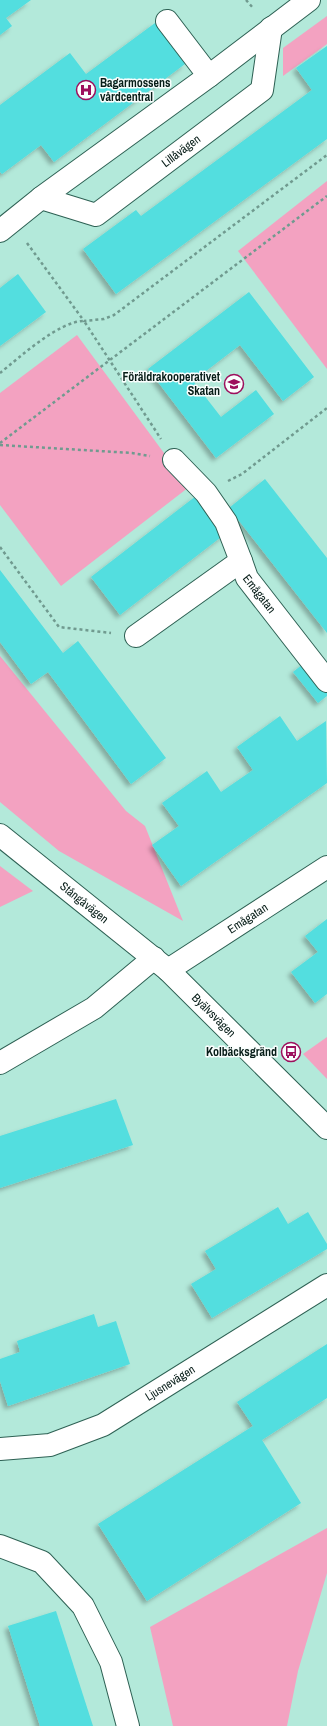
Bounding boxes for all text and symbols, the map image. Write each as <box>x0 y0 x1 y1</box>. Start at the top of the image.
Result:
place label: Bagarmossens vårdcentral <box>100 75 171 105</box>
hospital icon: Bagarmossens vårdcentral <box>75 79 97 101</box>
street label: Lillåvägen <box>158 131 204 171</box>
place label: Föräldrakooperativet Skatan <box>123 369 221 399</box>
school or university icon: Föräldrakooperativet Skatan <box>223 373 245 395</box>
street label: Emågatan <box>239 571 279 616</box>
street label: Stångåvägen <box>57 878 112 927</box>
street label: Emågatan <box>225 899 271 937</box>
street label: Byälvsvägen <box>188 990 239 1041</box>
bus stop icon: Kolbäcksgränd <box>280 1041 302 1063</box>
place label: Kolbäcksgränd <box>206 1044 277 1060</box>
street label: Ljusnevägen <box>142 1361 198 1405</box>

